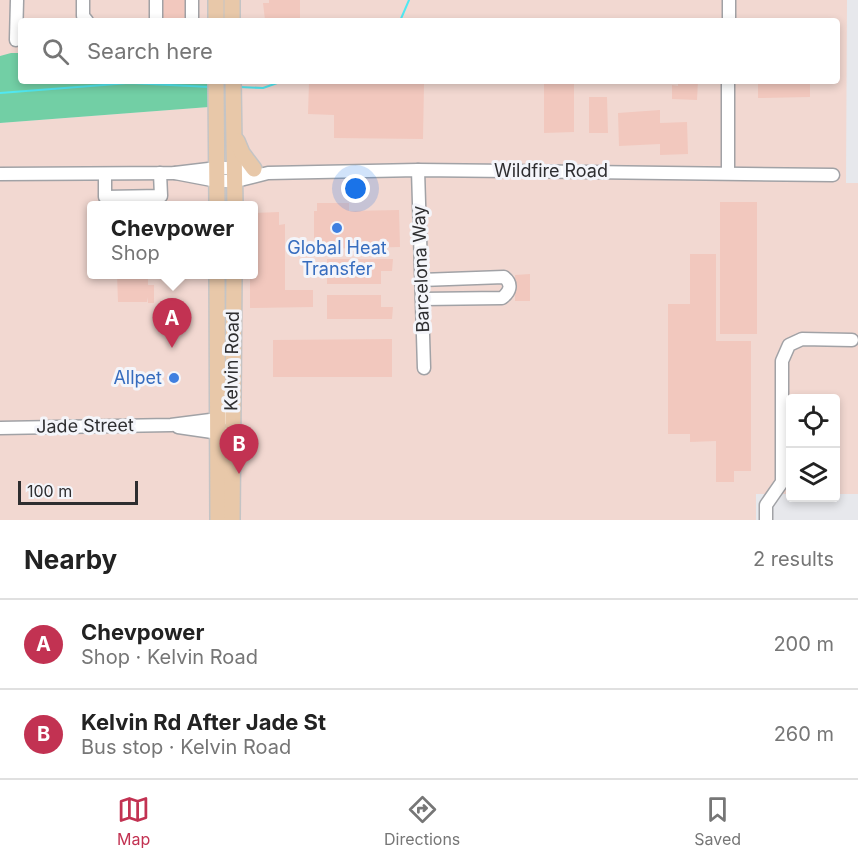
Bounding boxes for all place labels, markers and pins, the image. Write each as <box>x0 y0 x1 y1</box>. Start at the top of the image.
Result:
marker: Global Heat Transfer <box>330 221 344 235</box>
place label: Global Heat Transfer <box>287 237 387 279</box>
pin: A <box>152 298 192 348</box>
place label: Allpet <box>113 367 162 388</box>
marker: Allpet <box>167 371 181 385</box>
pin: B <box>220 424 258 474</box>

